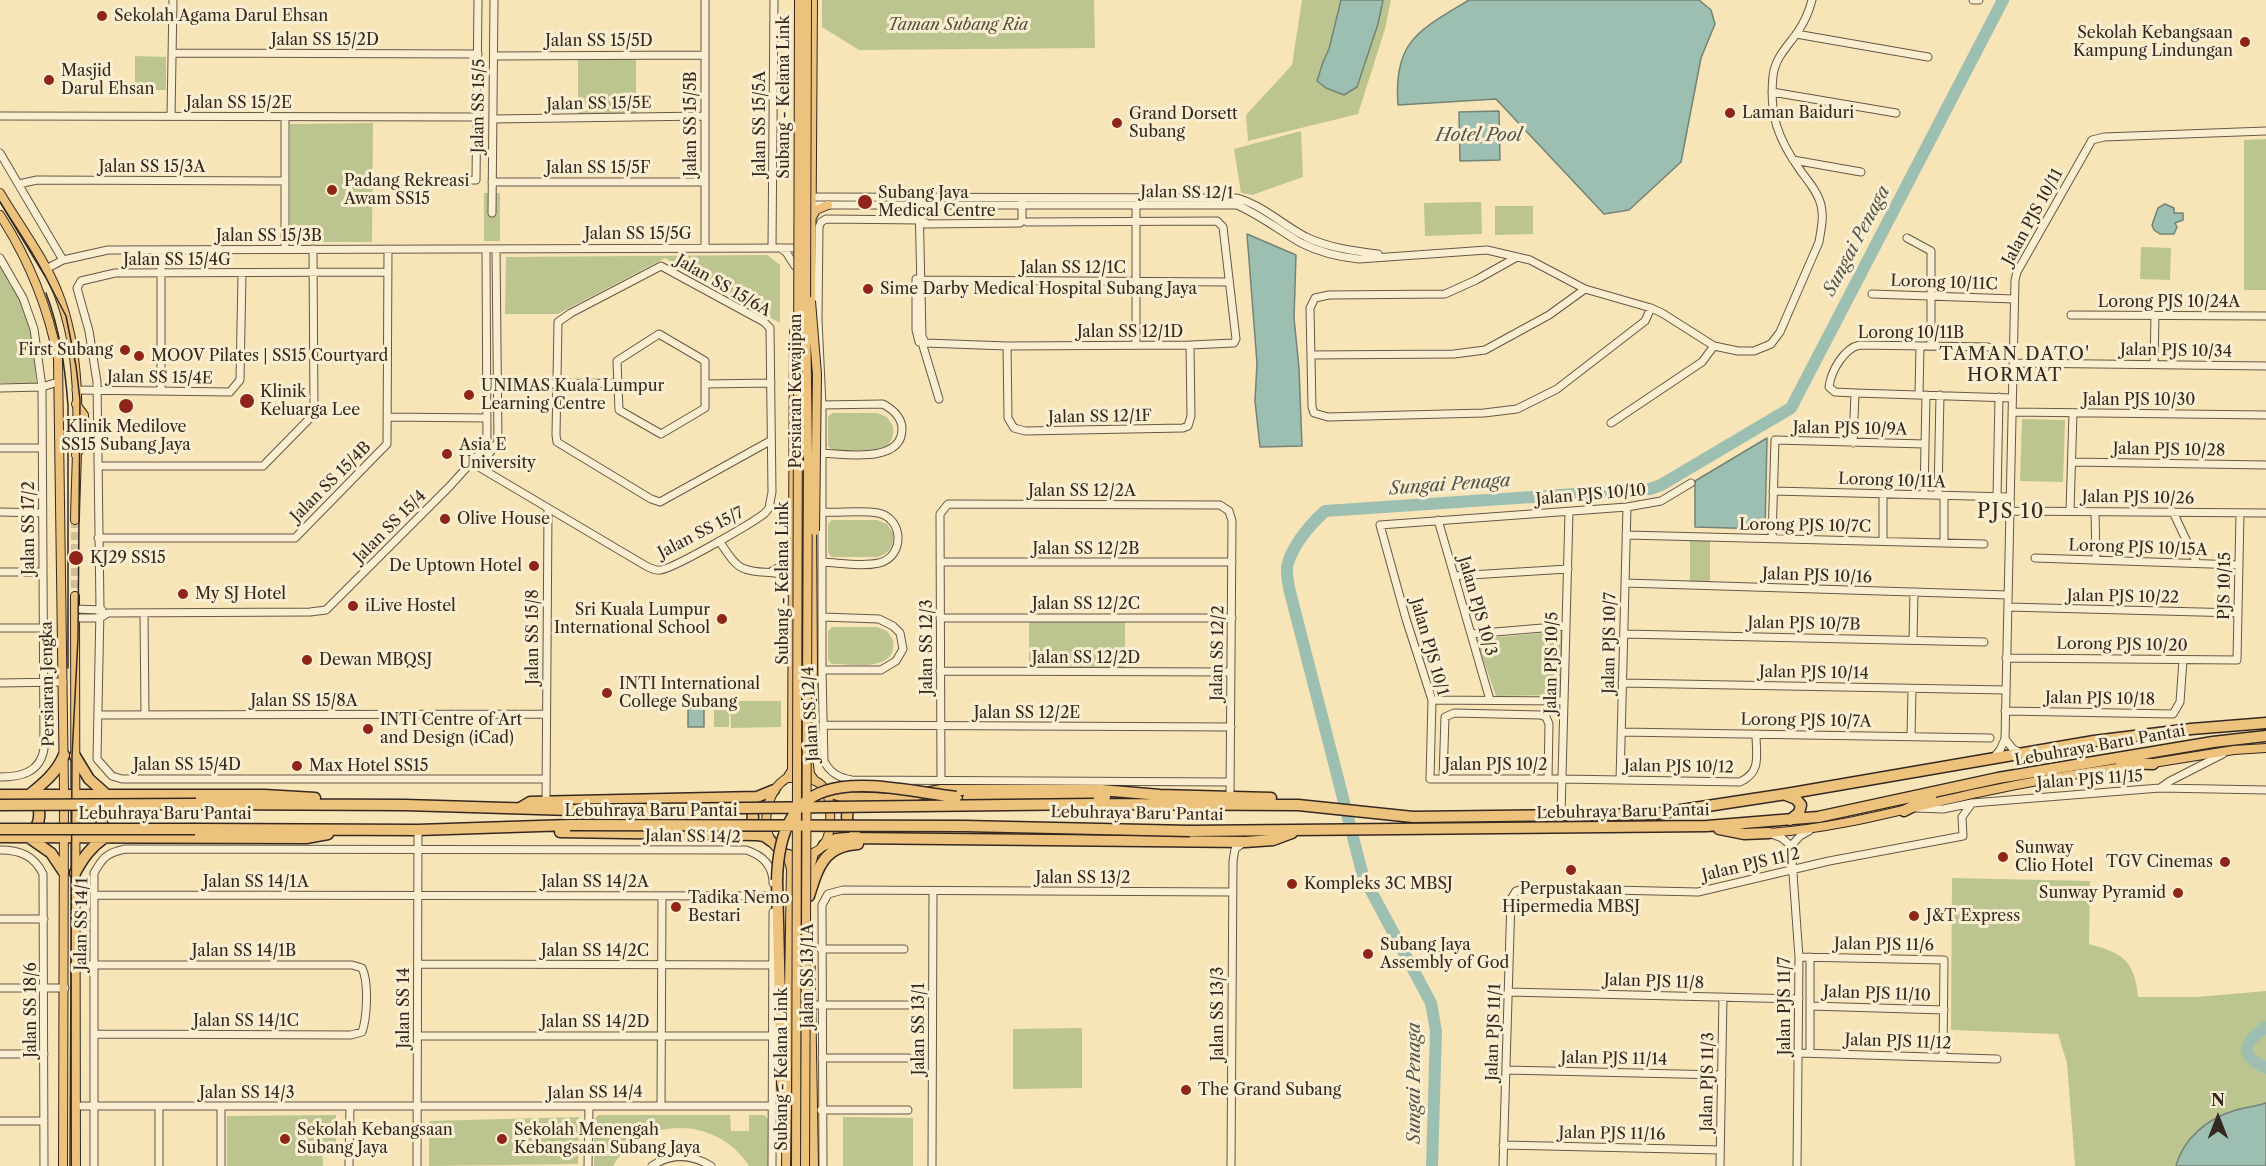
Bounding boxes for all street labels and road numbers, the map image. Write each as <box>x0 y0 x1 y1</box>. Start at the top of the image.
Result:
street label: Subang - Kelana Link <box>774 15 794 179</box>
street label: Jalan SS 15/2D <box>271 30 379 50</box>
street label: Jalan SS 15/5D <box>545 31 653 51</box>
street label: Jalan SS 15/5 <box>469 59 489 153</box>
street label: Jalan SS 15/5B <box>681 71 701 177</box>
street label: Jalan SS 15/5A <box>750 71 770 177</box>
street label: Jalan SS 15/2E <box>186 93 292 113</box>
street label: Jalan SS 15/5E <box>546 93 652 115</box>
street label: Jalan SS 15/3A <box>99 157 205 177</box>
street label: Jalan SS 15/5F <box>546 158 650 178</box>
street label: Jalan PJS 10/11 <box>1999 165 2067 269</box>
street label: Jalan SS 12/1 <box>1140 183 1234 203</box>
street label: Jalan SS 15/5G <box>584 224 692 244</box>
street label: Jalan SS 15/3B <box>216 226 322 246</box>
street label: Jalan SS 15/4G <box>123 250 231 270</box>
street label: Jalan SS 15/6A <box>672 251 774 321</box>
street label: Jalan SS 12/1C <box>1020 258 1126 278</box>
street label: Lorong 10/11C <box>1890 272 1998 294</box>
street label: Lorong PJS 10/24A <box>2098 292 2240 312</box>
street label: Persiaran Kewajipan <box>786 313 806 469</box>
street label: Jalan SS 12/1D <box>1077 322 1183 342</box>
street label: Lorong 10/11B <box>1858 323 1964 343</box>
street label: Jalan PJS 10/34 <box>2120 340 2232 362</box>
street label: Jalan SS 15/4E <box>107 367 213 389</box>
street label: Jalan PJS 10/30 <box>2083 390 2195 410</box>
street label: Jalan SS 12/1F <box>1048 406 1152 428</box>
street label: Jalan PJS 10/9A <box>1793 418 1907 440</box>
street label: Jalan SS 15/4B <box>287 438 375 526</box>
street label: Jalan PJS 10/28 <box>2113 439 2225 461</box>
street label: Lorong 10/11A <box>1838 470 1946 492</box>
street label: Jalan SS 17/2 <box>19 481 39 575</box>
street label: Jalan SS 12/2A <box>1028 481 1136 501</box>
street label: Jalan PJS 10/10 <box>1535 481 1647 509</box>
street label: Jalan SS 15/4 <box>350 487 430 567</box>
street label: Jalan PJS 10/26 <box>2082 487 2194 509</box>
street label: Subang - Kelana Link <box>773 501 793 665</box>
street label: Jalan SS 15/7 <box>655 503 747 563</box>
street label: Lorong PJS 10/7C <box>1739 515 1871 537</box>
street label: Lorong PJS 10/15A <box>2068 536 2208 560</box>
street label: Jalan SS 12/2B <box>1033 539 1139 559</box>
street label: PJS 10/15 <box>2215 552 2235 620</box>
street label: Jalan PJS 10/3 <box>1454 554 1500 658</box>
street label: Jalan PJS 10/16 <box>1762 564 1872 588</box>
street label: Jalan PJS 10/22 <box>2067 586 2179 608</box>
street label: Jalan SS 15/8 <box>523 589 543 685</box>
street label: Jalan PJS 10/7 <box>1600 592 1620 694</box>
street label: Jalan SS 12/2C <box>1032 594 1140 614</box>
street label: Jalan PJS 10/1 <box>1406 596 1452 698</box>
street label: Jalan SS 12/3 <box>917 599 937 695</box>
street label: Jalan SS 12/2 <box>1208 605 1228 701</box>
street label: Jalan PJS 10/5 <box>1542 612 1562 714</box>
street label: Jalan PJS 10/7B <box>1747 613 1861 635</box>
street label: Persiaran Jengka <box>37 621 59 747</box>
street label: Lorong PJS 10/20 <box>2056 634 2188 656</box>
street label: Jalan SS 12/2D <box>1032 648 1140 668</box>
street label: Jalan PJS 10/14 <box>1759 662 1869 684</box>
street label: Jalan SS 12/4 <box>799 666 823 762</box>
street label: Jalan PJS 10/18 <box>2045 688 2155 710</box>
street label: Jalan SS 15/8A <box>250 691 358 711</box>
street label: Jalan SS 12/2E <box>974 703 1080 723</box>
street label: Lorong PJS 10/7A <box>1740 710 1872 732</box>
street label: Lebuhraya Baru Pantai <box>2013 722 2187 770</box>
street label: Jalan SS 15/4D <box>133 755 241 775</box>
street label: Jalan PJS 10/2 <box>1444 755 1548 775</box>
street label: Jalan PJS 10/12 <box>1624 756 1734 778</box>
street label: Jalan PJS 11/15 <box>2036 767 2144 793</box>
street label: Lebuhraya Baru Pantai <box>564 801 738 821</box>
street label: Lebuhraya Baru Pantai <box>1536 801 1710 823</box>
street label: Lebuhraya Baru Pantai <box>1050 803 1224 825</box>
street label: Lebuhraya Baru Pantai <box>78 804 252 824</box>
street label: Jalan SS 14/2 <box>645 827 741 847</box>
street label: Jalan PJS 11/2 <box>1700 844 1802 886</box>
street label: Jalan SS 13/2 <box>1035 868 1131 888</box>
street label: Jalan SS 14/1A <box>203 872 309 892</box>
street label: Jalan SS 14/2A <box>541 872 649 892</box>
street label: Jalan SS 14/1 <box>72 877 92 971</box>
street label: Jalan SS 13/1A <box>798 923 818 1029</box>
street label: Jalan PJS 11/6 <box>1834 935 1934 955</box>
street label: Jalan SS 14/1B <box>192 941 296 961</box>
street label: Jalan SS 14/2C <box>541 941 649 961</box>
street label: Jalan PJS 11/7 <box>1775 957 1795 1055</box>
street label: Jalan SS 18/6 <box>21 962 41 1058</box>
street label: Jalan SS 13/3 <box>1208 967 1228 1061</box>
street label: Jalan SS 14 <box>394 968 414 1048</box>
street label: Jalan PJS 11/8 <box>1604 971 1704 993</box>
street label: Jalan SS 13/1 <box>909 983 929 1075</box>
street label: Jalan PJS 11/1 <box>1483 983 1505 1081</box>
street label: Jalan PJS 11/10 <box>1823 983 1931 1005</box>
street label: Subang - Kelana Link <box>772 987 792 1151</box>
street label: Jalan SS 14/1C <box>193 1011 299 1031</box>
street label: Jalan SS 14/2D <box>541 1012 649 1032</box>
street label: Jalan PJS 11/12 <box>1844 1031 1952 1053</box>
street label: Jalan PJS 11/3 <box>1698 1032 1718 1132</box>
street label: Jalan PJS 11/14 <box>1560 1048 1668 1070</box>
street label: Jalan SS 14/3 <box>199 1083 295 1103</box>
street label: Jalan SS 14/4 <box>547 1083 643 1103</box>
street label: Jalan PJS 11/16 <box>1558 1123 1666 1145</box>

